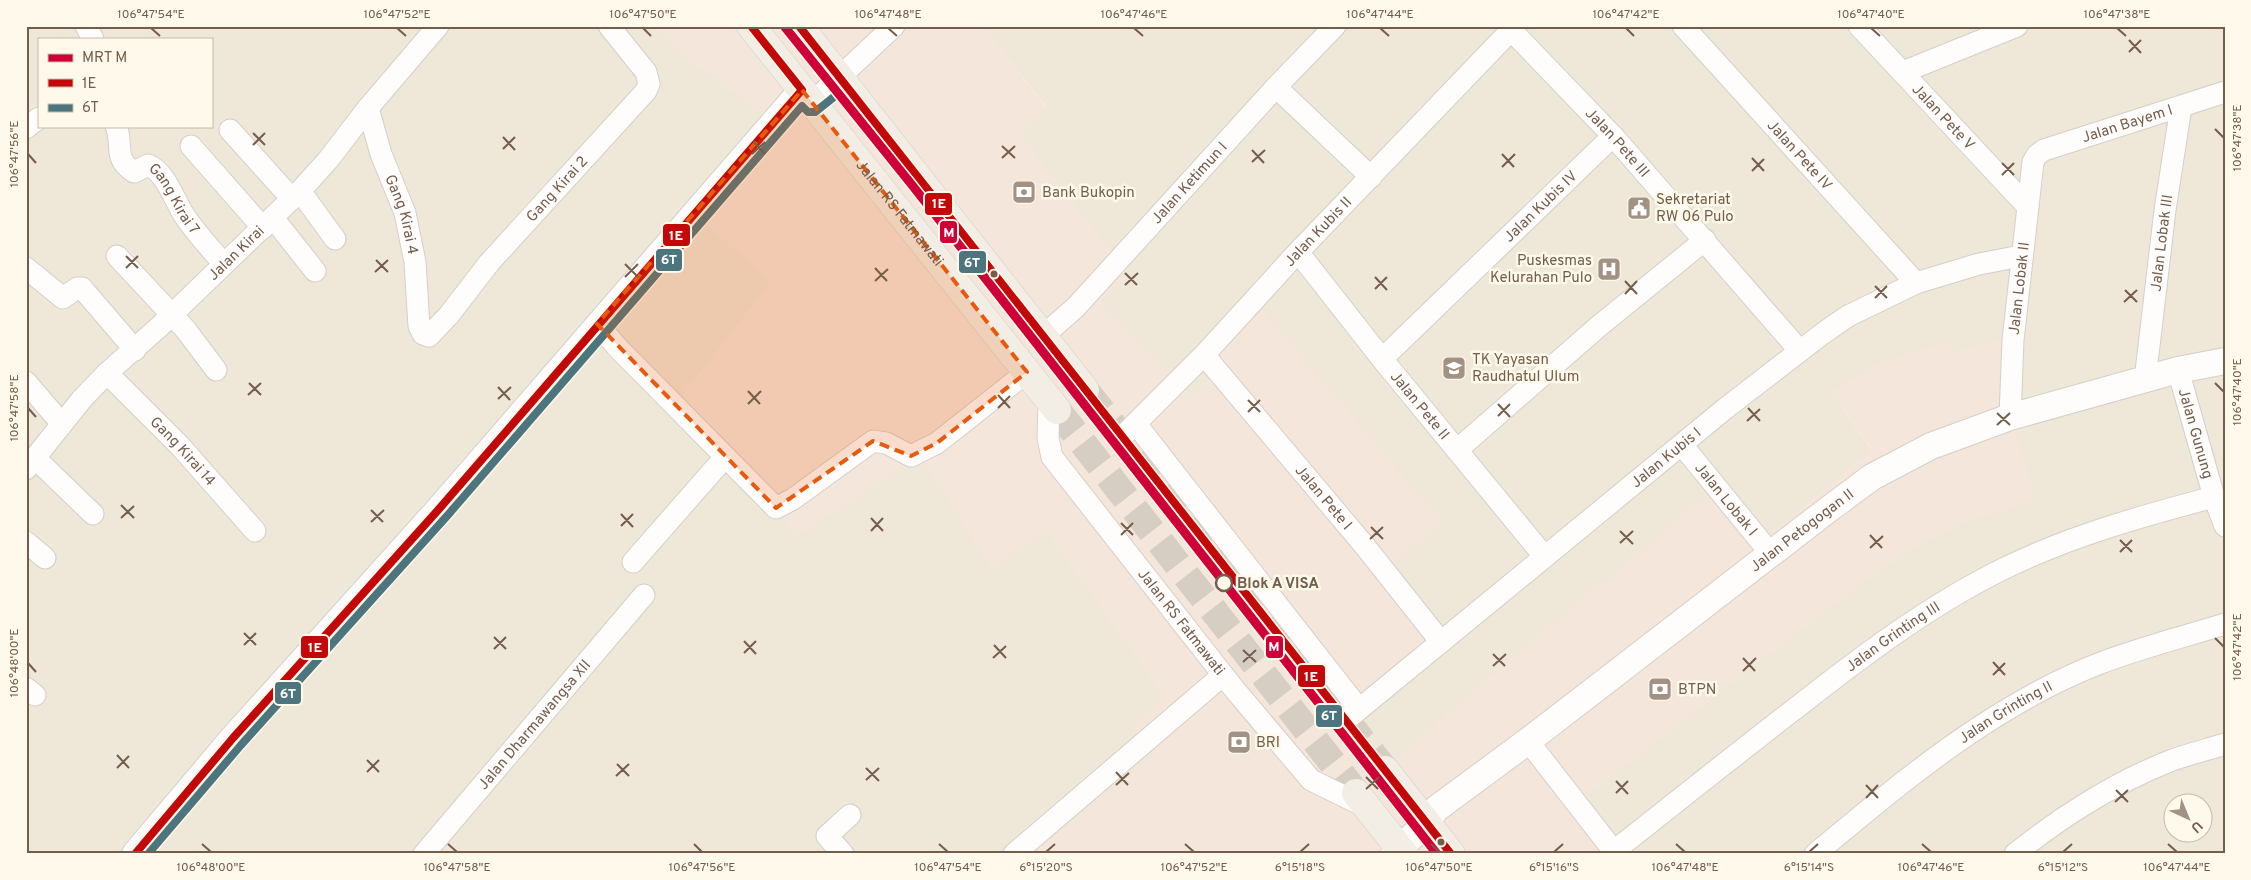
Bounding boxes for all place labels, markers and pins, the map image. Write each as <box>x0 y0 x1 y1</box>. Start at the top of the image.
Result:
bank icon: Bank Bukopin <box>1011 179 1037 205</box>
place label: Bank Bukopin <box>1042 184 1135 203</box>
place label: Sekretariat RW 06 Pulo <box>1656 191 1734 227</box>
public building icon: Sekretariat RW 06 Pulo <box>1626 195 1652 221</box>
place label: Puskesmas Kelurahan Pulo <box>1490 252 1592 288</box>
hospital icon: Puskesmas Kelurahan Pulo <box>1596 256 1622 282</box>
unlabelled marker <box>989 269 999 279</box>
place label: TK Yayasan Raudhatul Ulum <box>1472 351 1579 387</box>
school or university icon: TK Yayasan Raudhatul Ulum <box>1441 355 1467 381</box>
marker: Blok A VISA <box>1215 574 1233 592</box>
place label: Blok A VISA <box>1237 575 1319 594</box>
bank icon: BTPN <box>1647 676 1673 702</box>
place label: BTPN <box>1678 681 1716 700</box>
bank icon: BRI <box>1226 729 1252 755</box>
place label: BRI <box>1256 734 1280 753</box>
unlabelled marker <box>1436 837 1446 847</box>

